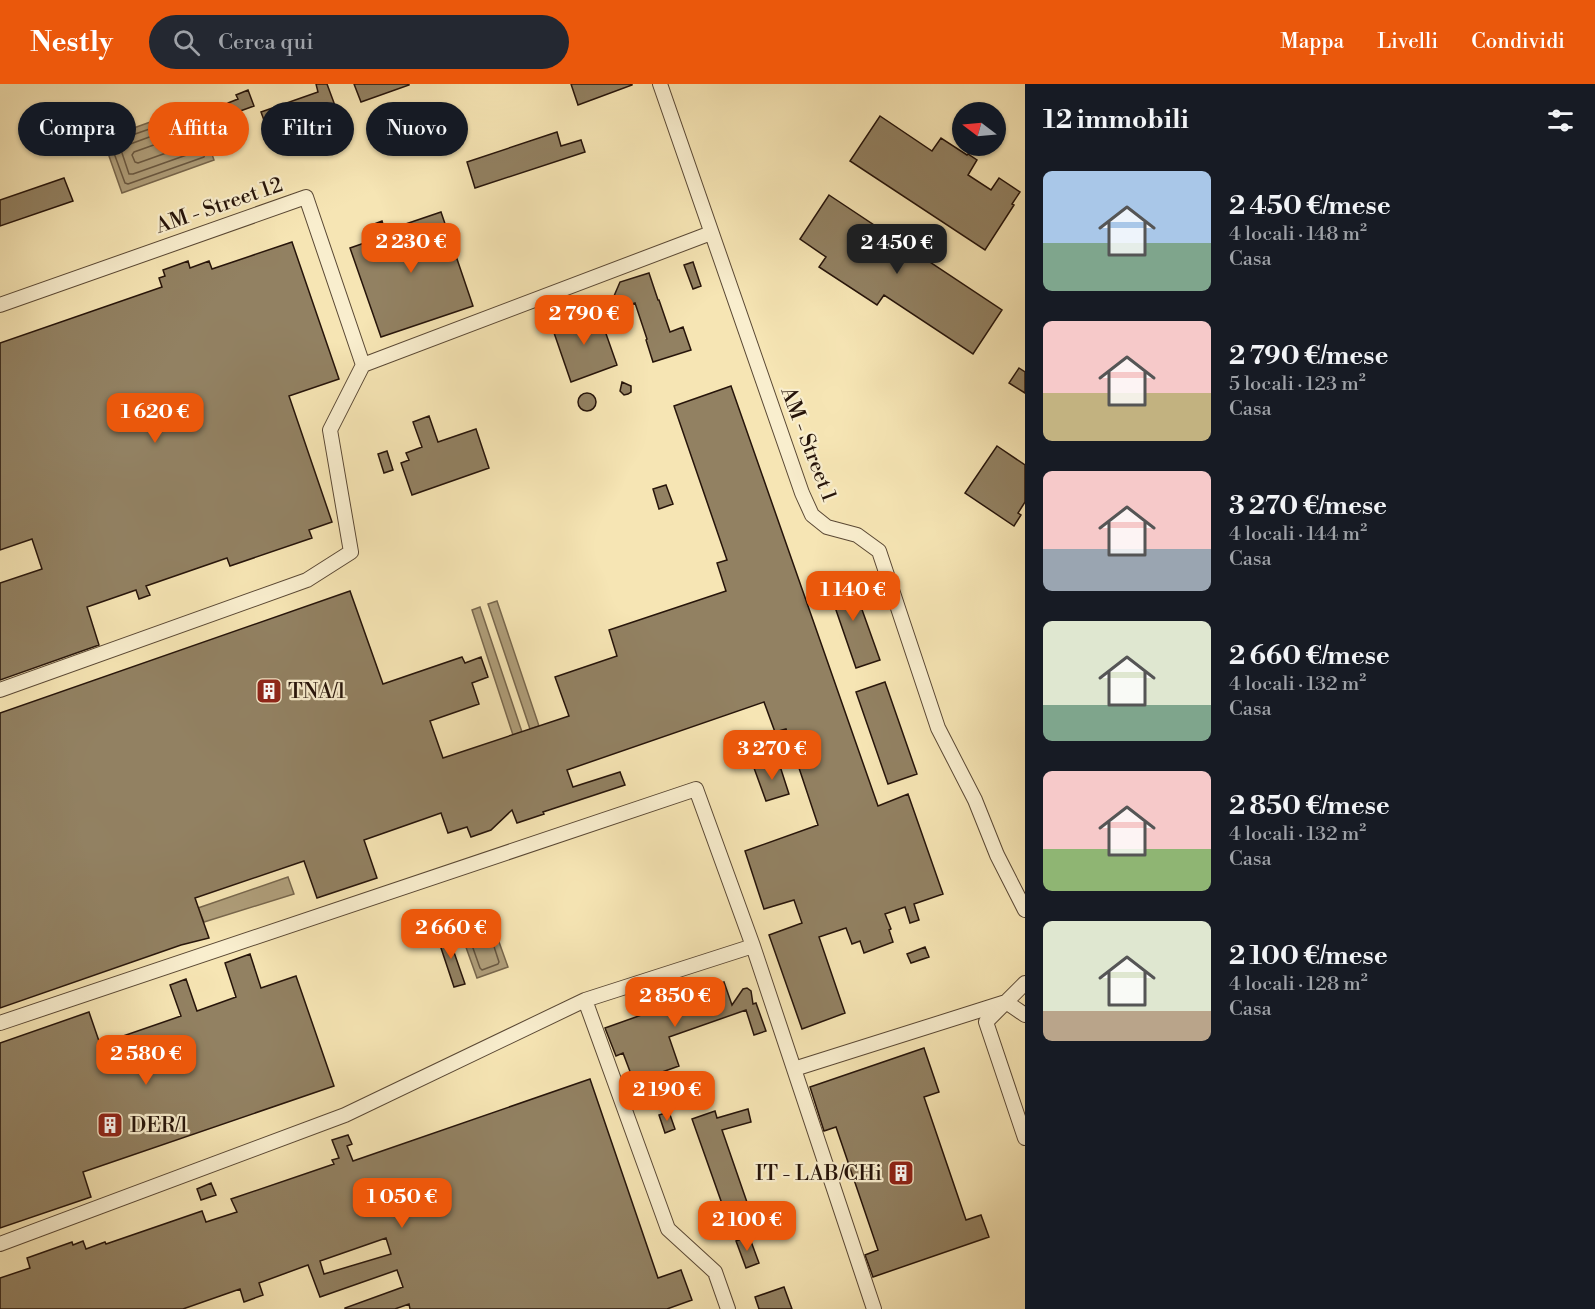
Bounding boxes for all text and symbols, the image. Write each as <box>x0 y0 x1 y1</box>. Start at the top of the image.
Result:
search box <box>149 15 569 69</box>
text: Nestly <box>30 25 113 60</box>
icon: search <box>170 26 203 59</box>
text: Cerca qui <box>218 29 314 56</box>
text: Mappa <box>1280 29 1344 55</box>
text: Livelli <box>1377 29 1438 55</box>
text: Condividi <box>1471 29 1565 55</box>
chip: Compra <box>18 102 136 156</box>
chip: Affitta <box>148 102 249 156</box>
chip: Filtri <box>261 102 354 156</box>
chip: Nuovo <box>366 102 468 156</box>
north arrow <box>952 102 1006 156</box>
map controls <box>952 102 1006 156</box>
text: 12 immobili <box>1043 104 1189 136</box>
icon: filters <box>1544 104 1577 137</box>
street label: AM - Street 12 <box>151 172 286 240</box>
text: 2 450 €/mese <box>1229 190 1391 222</box>
icon: home <box>1091 195 1163 267</box>
text: 4 locali · 148 m² <box>1229 222 1367 247</box>
pin: 2 230 € <box>356 223 466 274</box>
pin: 2 450 € <box>842 224 952 275</box>
text: 2 230 € <box>376 230 447 255</box>
text: 2 450 € <box>861 231 933 256</box>
text: Casa <box>1229 247 1272 272</box>
pin: 2 790 € <box>529 295 639 346</box>
text: 2 790 € <box>549 302 619 327</box>
text: 2 790 €/mese <box>1229 340 1388 372</box>
icon: home <box>1091 345 1163 417</box>
text: 5 locali · 123 m² <box>1229 372 1366 397</box>
street label: AM - Street 1 <box>774 383 842 505</box>
pin: 1 620 € <box>100 393 210 444</box>
text: Casa <box>1229 397 1272 422</box>
text: 1 620 € <box>121 400 189 425</box>
text: 3 270 €/mese <box>1229 490 1387 522</box>
icon: home <box>1091 495 1163 567</box>
text: 4 locali · 144 m² <box>1229 522 1367 547</box>
text: Casa <box>1229 547 1272 572</box>
pin: 1 140 € <box>798 571 908 622</box>
text: 1 140 € <box>820 578 886 603</box>
text: 2 660 €/mese <box>1229 640 1390 672</box>
icon: home <box>1091 645 1163 717</box>
text: 4 locali · 132 m² <box>1229 672 1366 697</box>
building icon: TNA/1 <box>254 676 284 706</box>
place label: TNA/1 <box>288 679 346 705</box>
text: Casa <box>1229 697 1272 722</box>
pin: 3 270 € <box>717 730 827 781</box>
text: 3 270 € <box>737 737 807 762</box>
text: 2 850 €/mese <box>1229 790 1390 822</box>
icon: home <box>1091 795 1163 867</box>
text: 4 locali · 132 m² <box>1229 822 1366 847</box>
text: Casa <box>1229 847 1272 872</box>
pin: 2 660 € <box>396 909 506 960</box>
text: 2 660 € <box>415 916 487 941</box>
text: 2 100 €/mese <box>1229 940 1388 972</box>
icon: home <box>1091 945 1163 1017</box>
text: 4 locali · 128 m² <box>1229 972 1368 997</box>
pin: 2 850 € <box>620 977 730 1028</box>
text: 2 850 € <box>639 984 711 1009</box>
text: Casa <box>1229 997 1272 1022</box>
pin: 2 580 € <box>91 1035 201 1086</box>
text: 2 580 € <box>110 1042 182 1067</box>
pin: 2 190 € <box>612 1071 722 1122</box>
text: 2 190 € <box>633 1078 701 1103</box>
building icon: DER/1 <box>95 1110 125 1140</box>
place label: DER/1 <box>130 1113 188 1139</box>
building icon: IT - LAB/CHi <box>886 1158 916 1188</box>
place label: IT - LAB/CHi <box>755 1161 882 1187</box>
pin: 1 050 € <box>347 1178 457 1229</box>
text: 1 050 € <box>367 1185 437 1210</box>
pin: 2 100 € <box>692 1201 802 1252</box>
text: 2 100 € <box>712 1208 782 1233</box>

